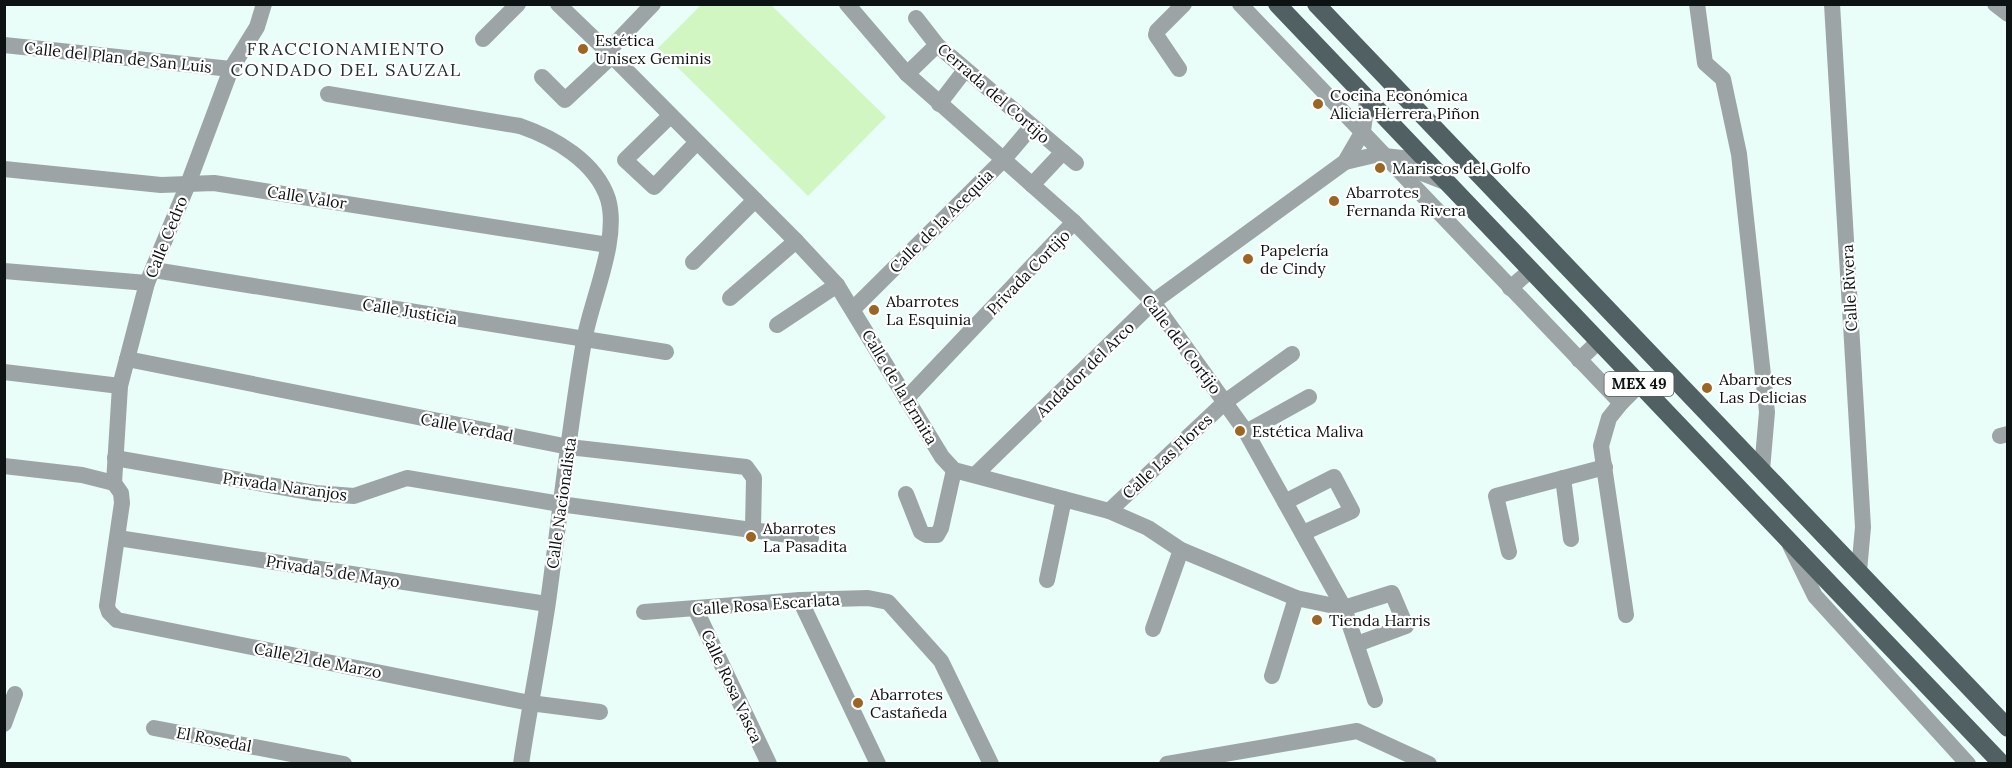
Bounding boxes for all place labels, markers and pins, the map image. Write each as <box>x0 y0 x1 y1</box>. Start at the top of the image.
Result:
place label: Estética Unisex Geminis <box>595 30 711 68</box>
marker: Estética Unisex Geminis <box>576 42 590 56</box>
place label: Cocina Económica Alicia Herrera Piñon <box>1329 85 1480 123</box>
marker: Cocina Económica Alicia Herrera Piñon <box>1311 97 1325 111</box>
place label: Mariscos del Golfo <box>1392 158 1531 178</box>
marker: Mariscos del Golfo <box>1373 161 1387 175</box>
place label: Abarrotes Fernanda Rivera <box>1345 182 1466 220</box>
marker: Abarrotes Fernanda Rivera <box>1327 194 1341 208</box>
place label: Papelería de Cindy <box>1260 240 1329 278</box>
marker: Papelería de Cindy <box>1241 252 1255 266</box>
place label: Abarrotes La Esquinia <box>885 291 971 329</box>
marker: Abarrotes La Esquinia <box>867 303 881 317</box>
place label: Abarrotes Las Delicias <box>1718 369 1807 407</box>
marker: Abarrotes Las Delicias <box>1700 381 1714 395</box>
place label: Estética Maliva <box>1252 421 1364 441</box>
marker: Estética Maliva <box>1233 424 1247 438</box>
place label: Abarrotes La Pasadita <box>762 518 847 556</box>
marker: Abarrotes La Pasadita <box>744 530 758 544</box>
place label: Tienda Harris <box>1329 610 1431 630</box>
marker: Tienda Harris <box>1310 613 1324 627</box>
place label: Abarrotes Castañeda <box>869 684 947 722</box>
marker: Abarrotes Castañeda <box>851 696 865 710</box>

